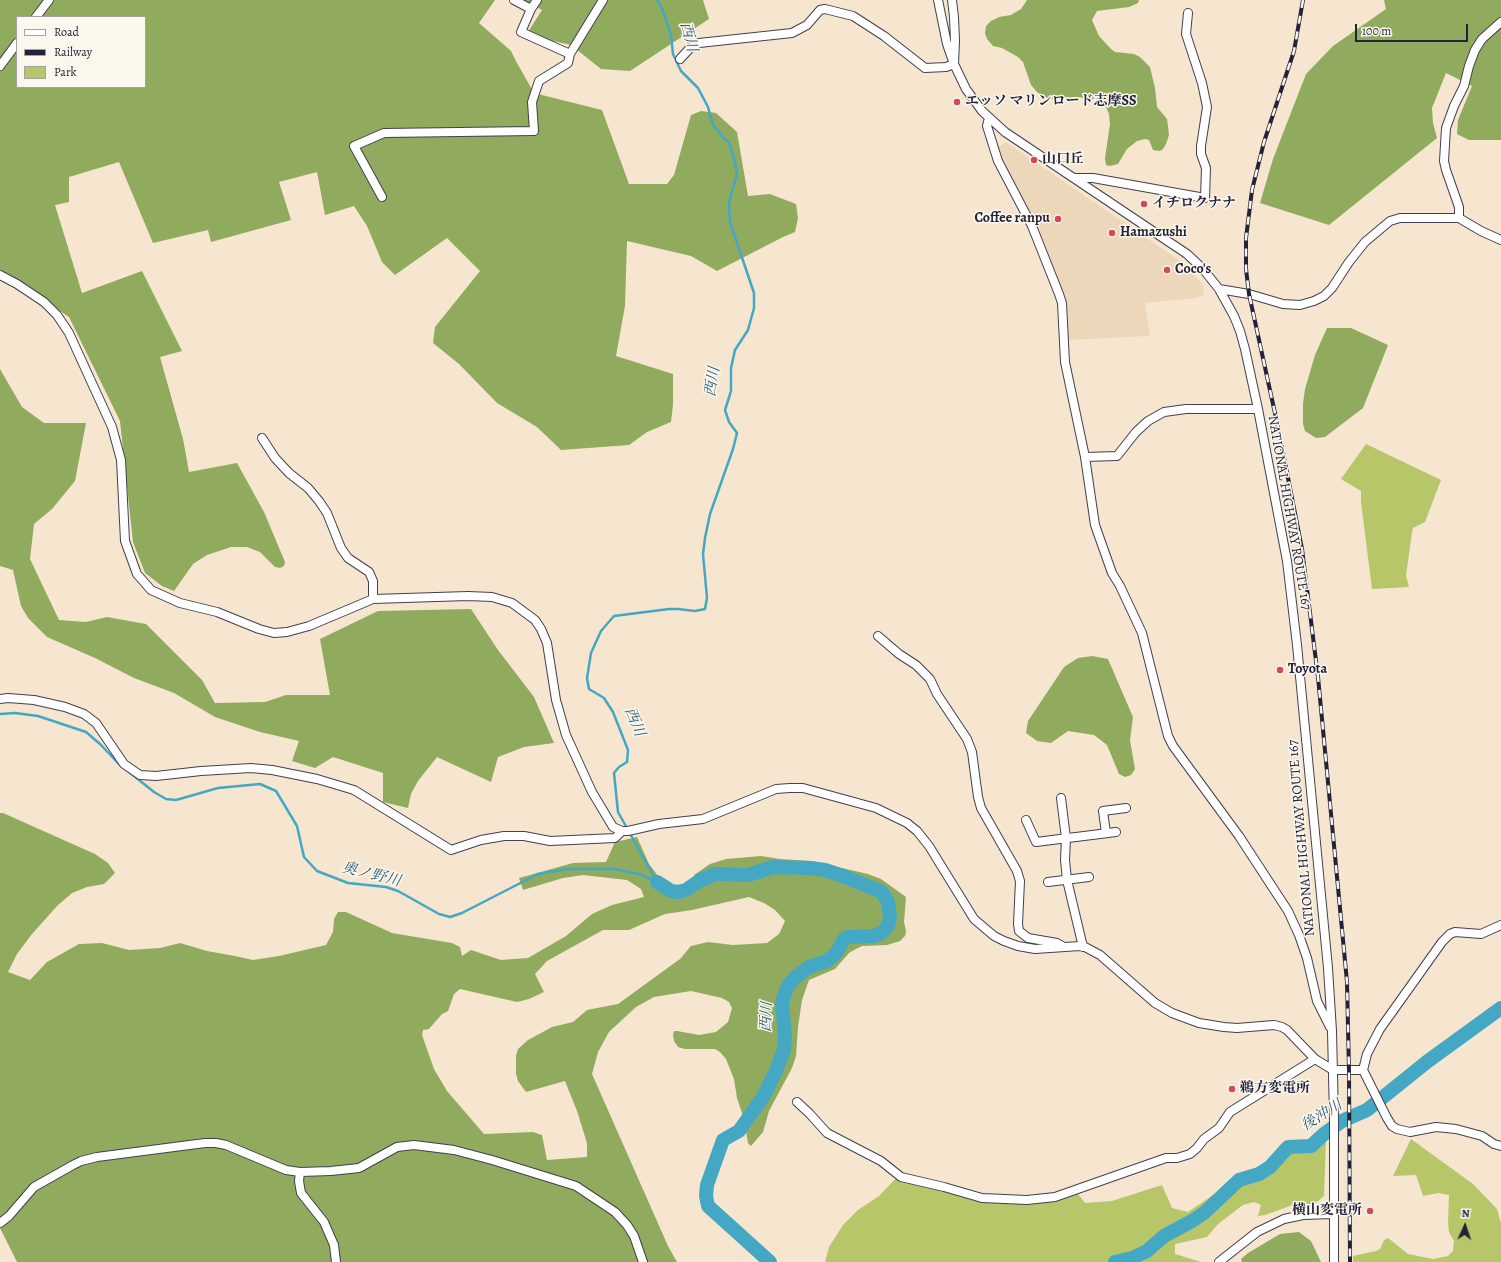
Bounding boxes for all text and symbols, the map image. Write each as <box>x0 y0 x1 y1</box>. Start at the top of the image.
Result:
legend <box>16 16 146 88</box>
scale bar <box>1357 16 1470 42</box>
water label: 西川 <box>675 20 701 54</box>
text: 100 m <box>1362 23 1391 39</box>
text: Road <box>54 24 79 40</box>
text: Railway <box>54 44 92 60</box>
text: Park <box>54 64 77 80</box>
place label: エッソ マリンロード志摩SS <box>965 94 1137 110</box>
marker: エッソ マリンロード志摩SS <box>952 97 962 107</box>
place label: 山口丘 <box>1042 152 1084 168</box>
marker: 山口丘 <box>1029 155 1039 165</box>
place label: イチロクナナ <box>1152 196 1236 212</box>
marker: イチロクナナ <box>1139 199 1149 209</box>
place label: Coffee ranpu <box>974 211 1050 227</box>
marker: Coffee ranpu <box>1053 214 1063 224</box>
place label: Hamazushi <box>1120 225 1187 241</box>
marker: Hamazushi <box>1107 228 1117 238</box>
place label: Coco's <box>1175 262 1211 278</box>
marker: Coco's <box>1162 265 1172 275</box>
water label: 西川 <box>702 366 724 398</box>
street label: NATIONAL HIGHWAY ROUTE 167 <box>1264 414 1314 612</box>
place label: Toyota <box>1288 662 1327 678</box>
marker: Toyota <box>1275 665 1285 675</box>
water label: 西川 <box>620 705 648 739</box>
street label: NATIONAL HIGHWAY ROUTE 167 <box>1285 739 1319 937</box>
water label: 奥ノ野川 <box>340 859 402 891</box>
water label: 西川 <box>757 1002 777 1032</box>
place label: 鵜方変電所 <box>1240 1081 1310 1097</box>
marker: 鵜方変電所 <box>1227 1084 1237 1094</box>
water label: 後沖川 <box>1298 1096 1346 1136</box>
place label: 横山変電所 <box>1292 1203 1362 1219</box>
marker: 横山変電所 <box>1365 1206 1375 1216</box>
north arrow <box>1445 1206 1485 1246</box>
text: N <box>1461 1206 1470 1221</box>

